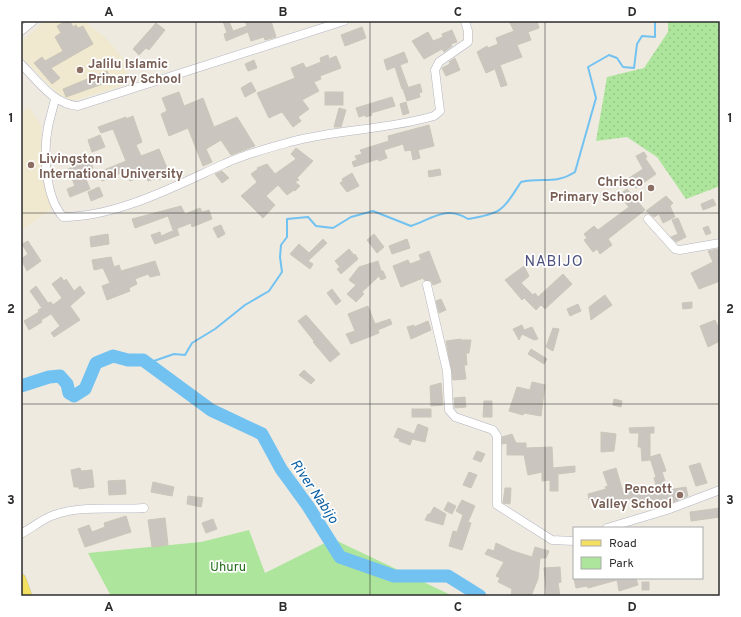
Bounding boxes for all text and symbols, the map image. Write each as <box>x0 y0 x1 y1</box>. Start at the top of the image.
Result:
text: A <box>104 5 114 21</box>
text: B <box>279 5 288 21</box>
text: C <box>454 5 462 21</box>
text: D <box>627 5 637 21</box>
place label: Jalilu Islamic Primary School <box>88 57 181 88</box>
marker: Jalilu Islamic Primary School <box>75 65 85 75</box>
text: 1 <box>8 111 14 127</box>
text: 1 <box>727 111 733 127</box>
place label: Livingston International University <box>39 152 184 183</box>
marker: Livingston International University <box>26 160 36 170</box>
place label: Chrisco Primary School <box>550 175 643 206</box>
marker: Chrisco Primary School <box>646 183 656 193</box>
district label: NABIJO <box>524 253 584 272</box>
text: 2 <box>7 302 15 318</box>
text: 2 <box>726 302 734 318</box>
water label: River Nabijo <box>286 457 342 528</box>
place label: Pencott Valley School <box>591 482 672 513</box>
marker: Pencott Valley School <box>675 490 685 500</box>
text: 3 <box>7 493 15 509</box>
text: 3 <box>726 493 734 509</box>
legend <box>573 527 703 579</box>
text: Road <box>609 536 637 552</box>
text: Park <box>609 556 634 572</box>
park label: Uhuru <box>210 560 246 576</box>
text: A <box>104 600 114 616</box>
text: B <box>279 600 288 616</box>
text: C <box>454 600 462 616</box>
text: D <box>627 600 637 616</box>

